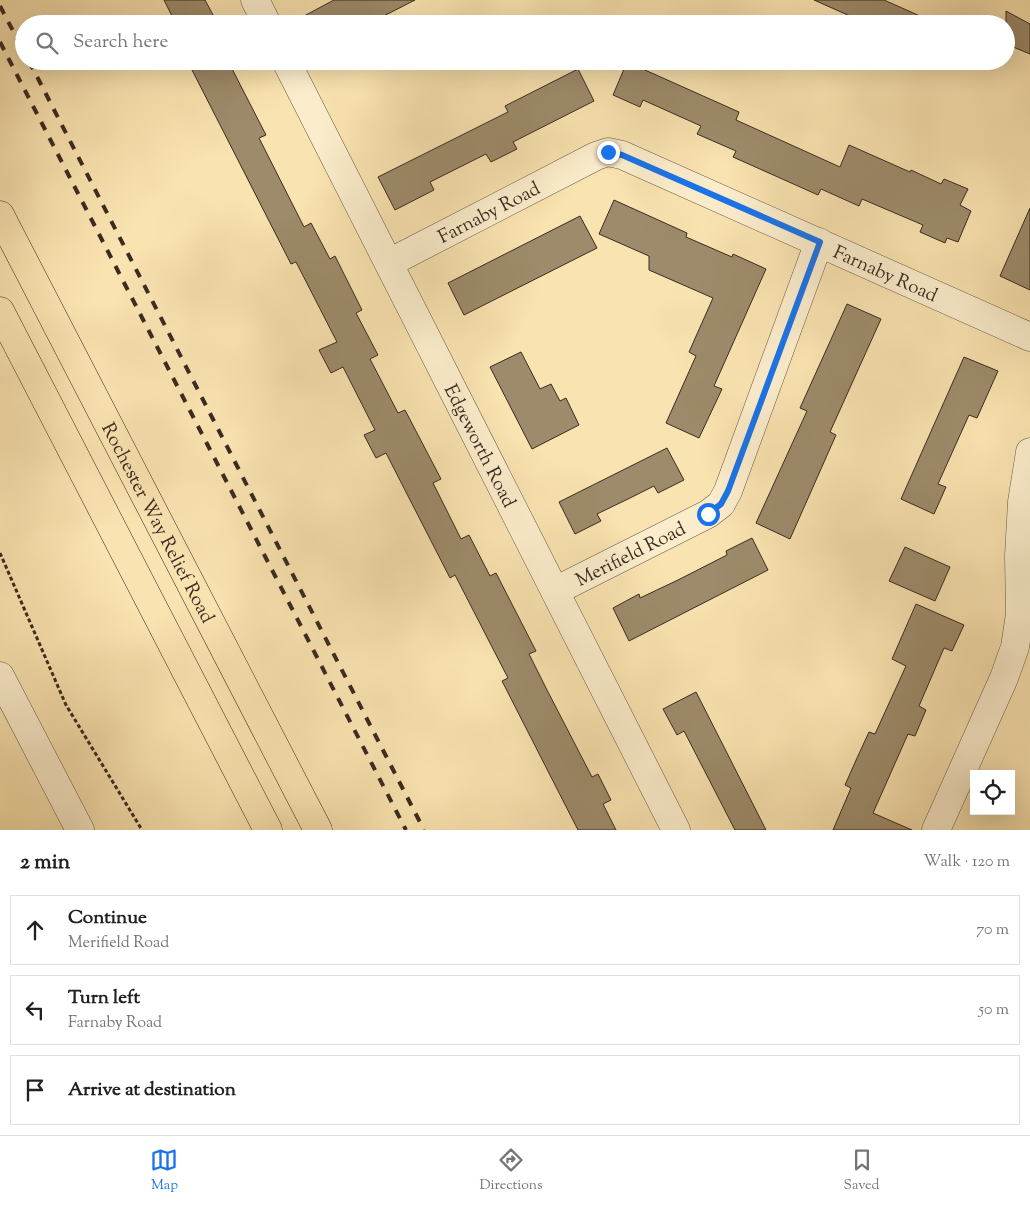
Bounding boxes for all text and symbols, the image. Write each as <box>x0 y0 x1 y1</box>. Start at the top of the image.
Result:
search box <box>15 15 1015 70</box>
icon: search <box>33 29 61 57</box>
text: Search here <box>73 29 168 56</box>
route end <box>597 141 620 164</box>
street label: Farnaby Road <box>434 176 546 251</box>
street label: Farnaby Road <box>828 240 942 310</box>
street label: Edgeworth Road <box>436 380 522 513</box>
street label: Rochester Way Relief Road <box>94 418 220 629</box>
route start <box>697 503 720 526</box>
street label: Merifield Road <box>571 516 691 595</box>
map controls <box>970 770 1015 815</box>
button: locate <box>970 770 1015 815</box>
text: 2 min <box>20 848 70 878</box>
text: Walk · 120 m <box>924 851 1010 874</box>
text: Continue <box>68 905 147 932</box>
icon: ahead <box>21 916 49 944</box>
text: 70 m <box>976 919 1009 942</box>
text: Merifield Road <box>68 932 169 955</box>
text: Turn left <box>68 985 140 1012</box>
icon: left <box>21 996 49 1024</box>
text: 50 m <box>978 999 1009 1022</box>
text: Farnaby Road <box>68 1012 162 1035</box>
icon: arrive <box>21 1076 49 1104</box>
text: Arrive at destination <box>68 1077 236 1104</box>
tab: Map <box>150 1146 178 1196</box>
tab: Directions <box>479 1146 543 1196</box>
tab: Saved <box>844 1146 879 1196</box>

